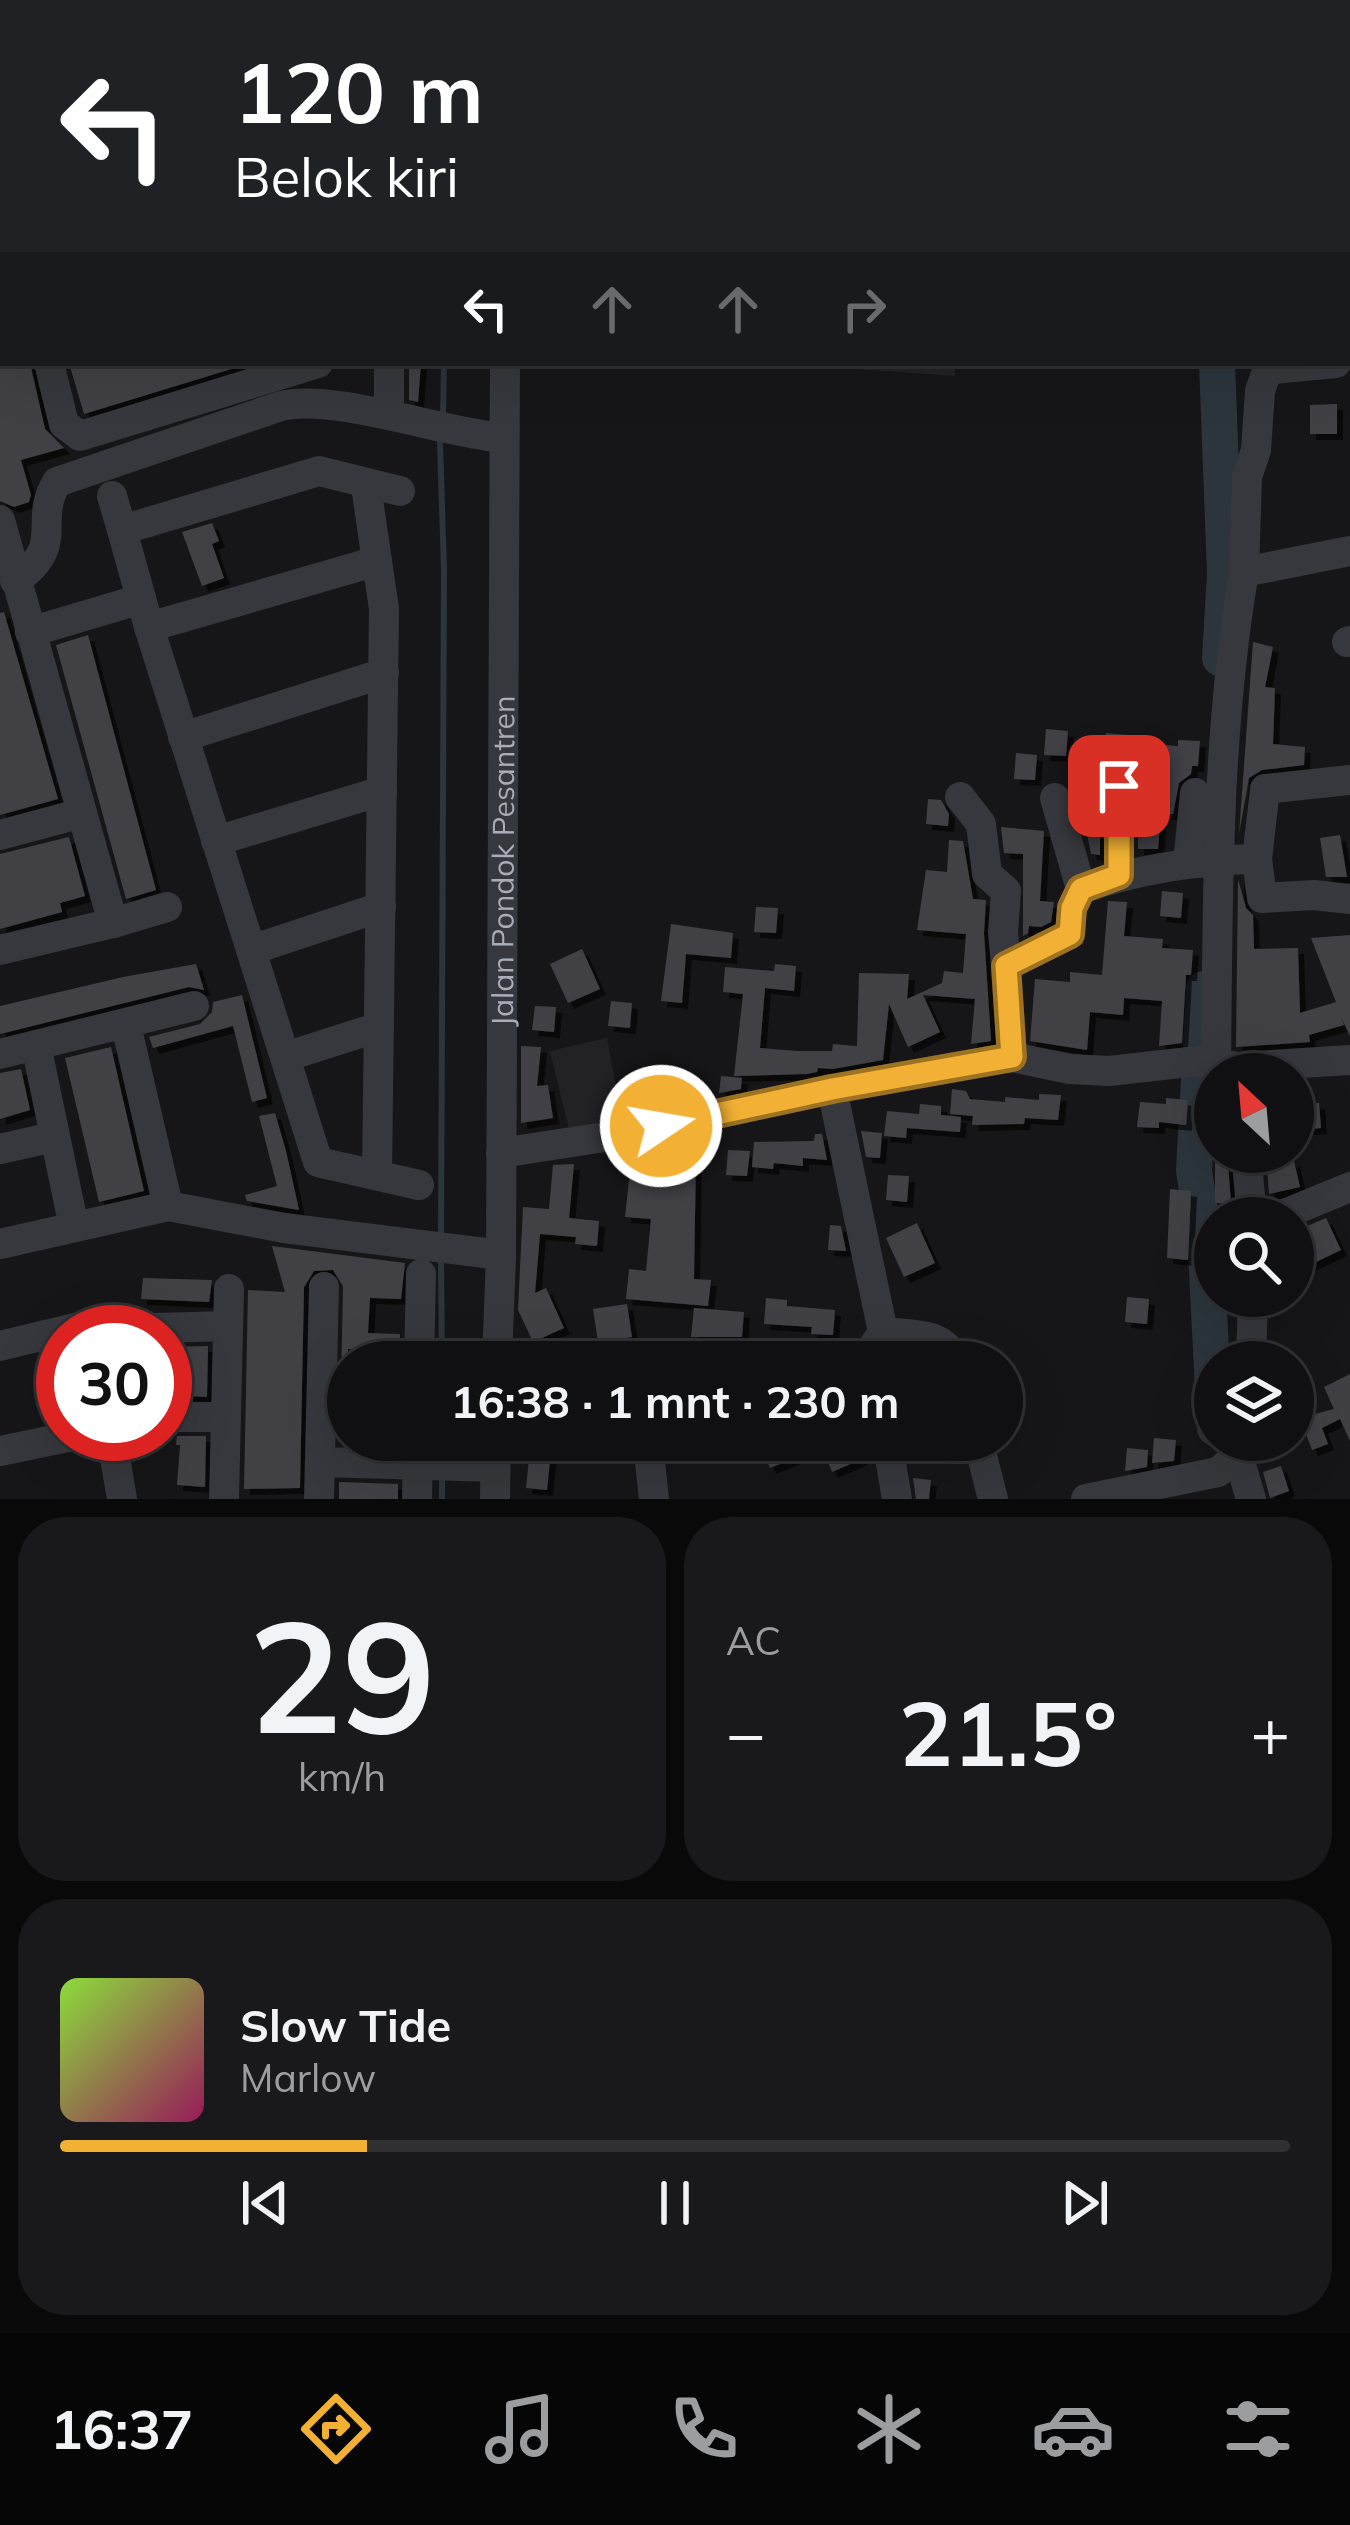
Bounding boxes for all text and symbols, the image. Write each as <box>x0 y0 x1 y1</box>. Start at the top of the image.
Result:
text: 120 m <box>234 39 484 144</box>
icon: left <box>36 48 192 204</box>
text: Belok kiri <box>234 143 459 211</box>
icon: left <box>453 276 519 342</box>
icon: ahead <box>579 276 645 342</box>
icon: ahead <box>705 276 771 342</box>
icon: right <box>831 276 897 342</box>
street label: Jalan Pondok Pesantren <box>483 695 523 1027</box>
pin <box>1068 735 1170 837</box>
icon: arrive <box>1086 753 1152 819</box>
north arrow <box>1194 1053 1314 1173</box>
map controls <box>1194 1053 1314 1461</box>
position arrow <box>598 1063 724 1189</box>
button: search <box>1194 1197 1314 1317</box>
speed limit sign: 30 <box>36 1305 192 1461</box>
button: layers <box>1194 1341 1314 1461</box>
text: 16:38 · 1 mnt · 230 m <box>451 1373 899 1429</box>
text: 29 <box>248 1576 436 1772</box>
text: AC <box>726 1616 781 1665</box>
text: 21.5° <box>899 1676 1117 1789</box>
text: − <box>726 1691 766 1774</box>
text: + <box>1250 1691 1290 1774</box>
text: km/h <box>298 1752 386 1801</box>
text: Slow Tide <box>240 1997 451 2053</box>
text: Marlow <box>240 2053 376 2102</box>
icon: previous <box>232 2170 298 2236</box>
icon: pause <box>642 2170 708 2236</box>
icon: next <box>1052 2170 1118 2236</box>
icon: directions <box>294 2387 378 2471</box>
icon: music <box>478 2387 562 2471</box>
icon: phone <box>662 2387 746 2471</box>
icon: climate <box>847 2387 931 2471</box>
icon: car <box>1031 2387 1115 2471</box>
icon: filters <box>1216 2387 1300 2471</box>
text: 16:37 <box>50 2395 193 2463</box>

